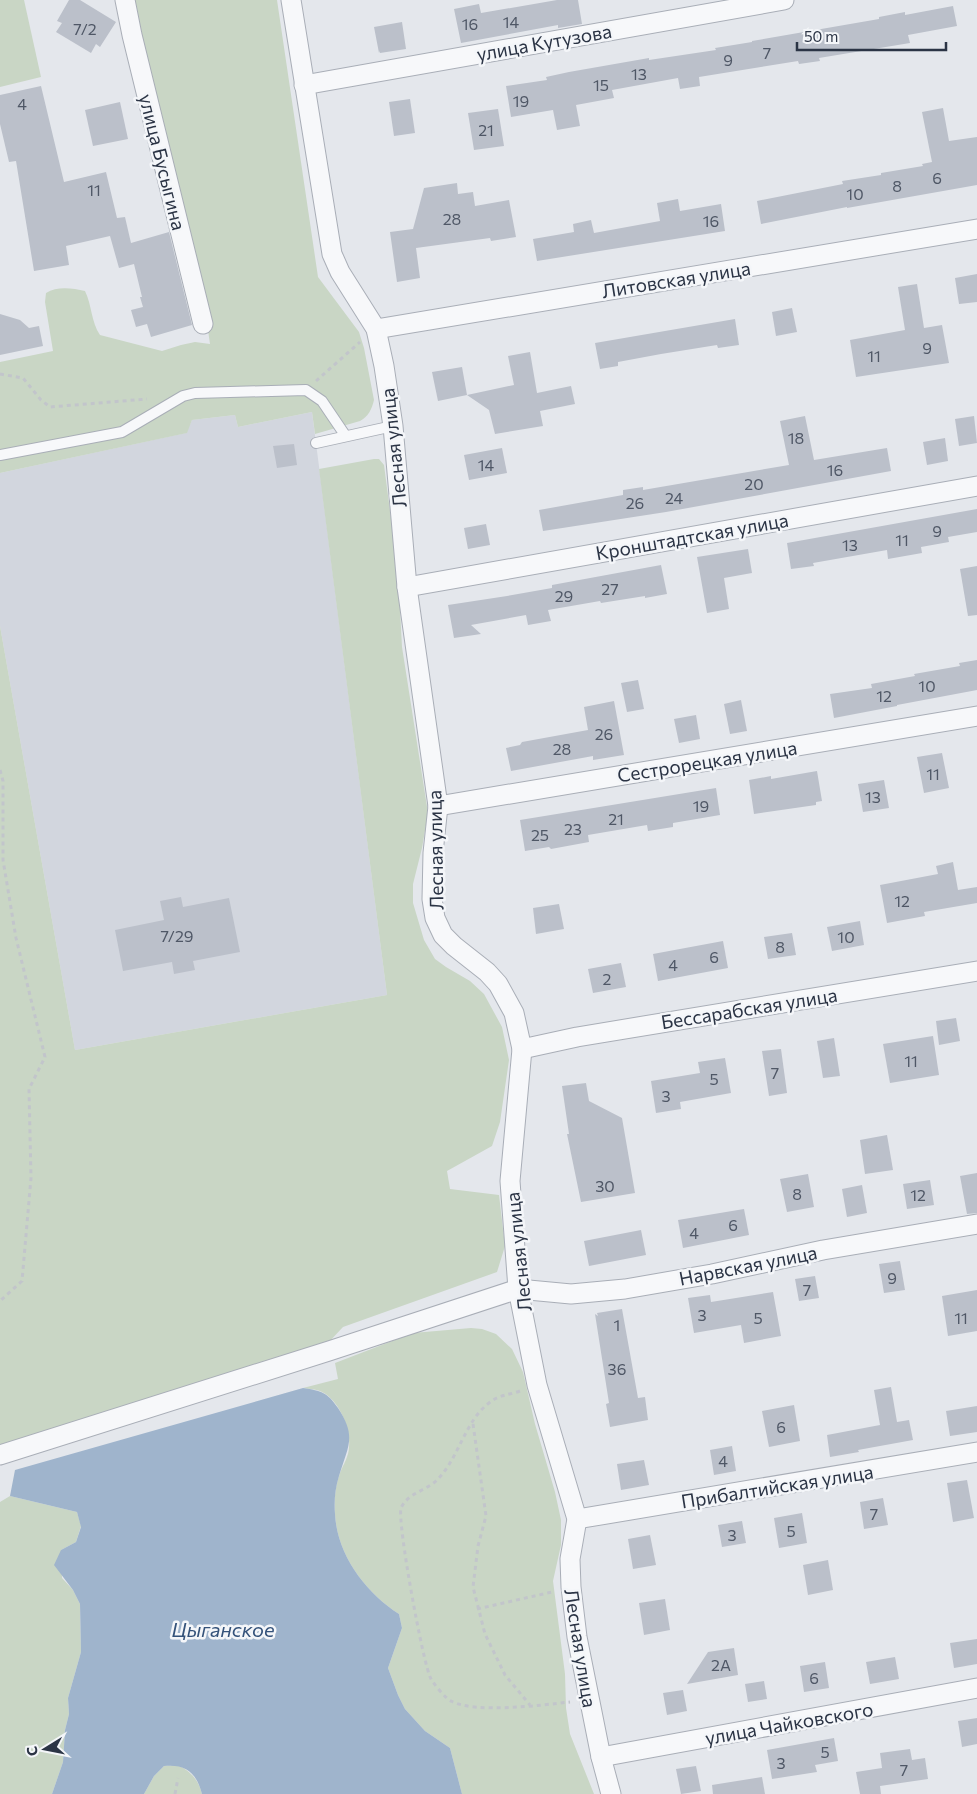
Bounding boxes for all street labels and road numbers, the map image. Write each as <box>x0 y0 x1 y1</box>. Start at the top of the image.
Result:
street label: улица Кутузова <box>475 19 613 65</box>
street label: улица Бусыгина <box>135 91 191 233</box>
street label: Литовская улица <box>600 256 752 302</box>
street label: Лесная улица <box>375 387 411 509</box>
street label: Кронштадтская улица <box>594 508 790 564</box>
street label: Сестрорецкая улица <box>616 735 798 787</box>
street label: Лесная улица <box>422 790 448 910</box>
street label: Бессарабская улица <box>659 983 839 1033</box>
street label: Лесная улица <box>500 1191 536 1313</box>
street label: Нарвская улица <box>677 1240 819 1290</box>
street label: Прибалтийская улица <box>679 1459 875 1513</box>
street label: Лесная улица <box>560 1587 602 1709</box>
street label: улица Чайковского <box>703 1697 875 1749</box>

